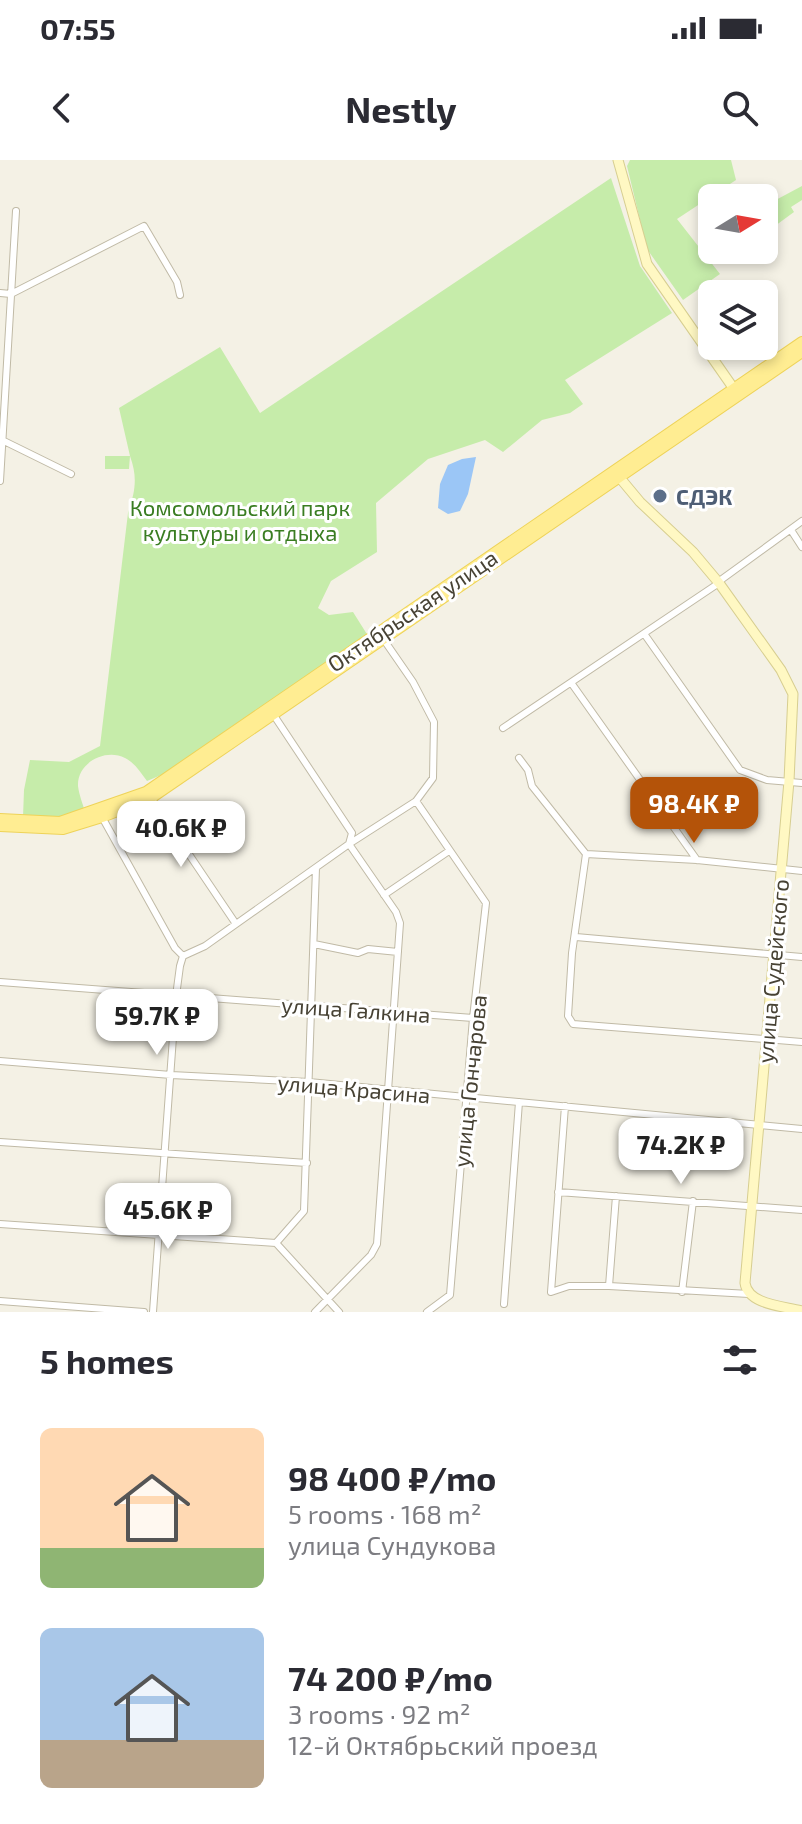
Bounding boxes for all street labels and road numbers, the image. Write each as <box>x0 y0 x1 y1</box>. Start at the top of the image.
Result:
street label: Октябрьская улица <box>322 544 502 677</box>
street label: улица Судейского <box>751 878 794 1064</box>
street label: улица Галкина <box>281 991 431 1028</box>
street label: улица Гончарова <box>447 993 492 1169</box>
street label: улица Красина <box>276 1068 431 1109</box>

